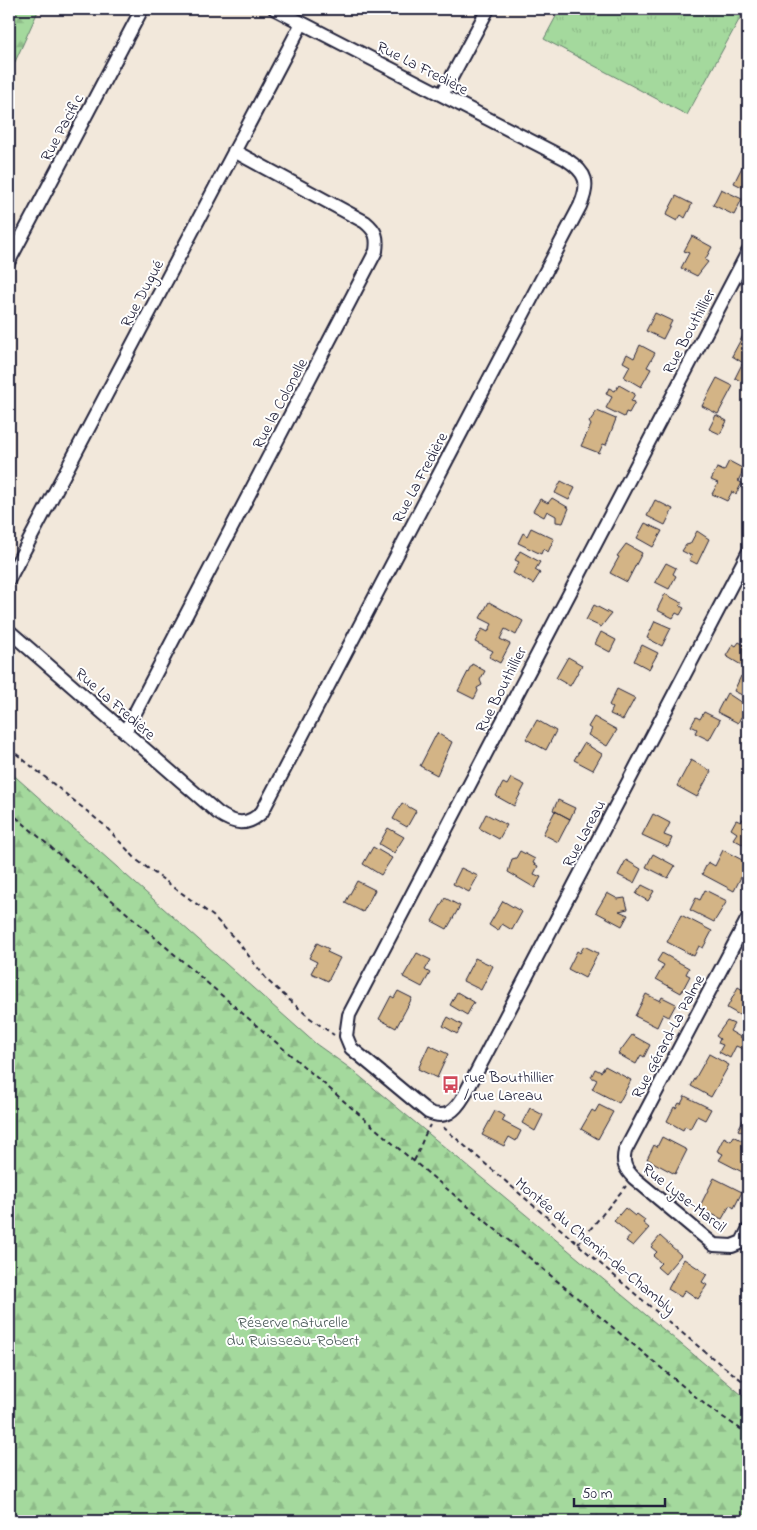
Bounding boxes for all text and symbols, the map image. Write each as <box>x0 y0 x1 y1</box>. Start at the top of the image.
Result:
street label: Rue La Fredière <box>372 35 473 103</box>
street label: Rue Pacific <box>35 89 91 166</box>
street label: Rue Dugué <box>115 255 171 332</box>
street label: Rue Bouthillier <box>657 285 722 379</box>
street label: Rue la Colonelle <box>247 354 315 454</box>
street label: Rue La Fredière <box>387 427 455 528</box>
street label: Rue Bouthillier <box>470 643 534 737</box>
street label: Rue La Fredière <box>69 663 161 747</box>
street label: Rue Lareau <box>557 796 613 872</box>
street label: Rue Gérard-La Palme <box>626 970 712 1103</box>
place label: rue Bouthillier / rue Lareau <box>464 1066 554 1108</box>
bus stop icon: rue Bouthillier / rue Lareau <box>440 1075 460 1095</box>
street label: Rue Lyse-Marcil <box>636 1158 731 1239</box>
street label: Montée du Chemin-de-Chambly <box>509 1172 680 1321</box>
park label: Réserve naturelle du Ruisseau-Robert <box>227 1311 360 1353</box>
scale bar <box>574 1475 666 1507</box>
text: 50 m <box>582 1483 613 1505</box>

